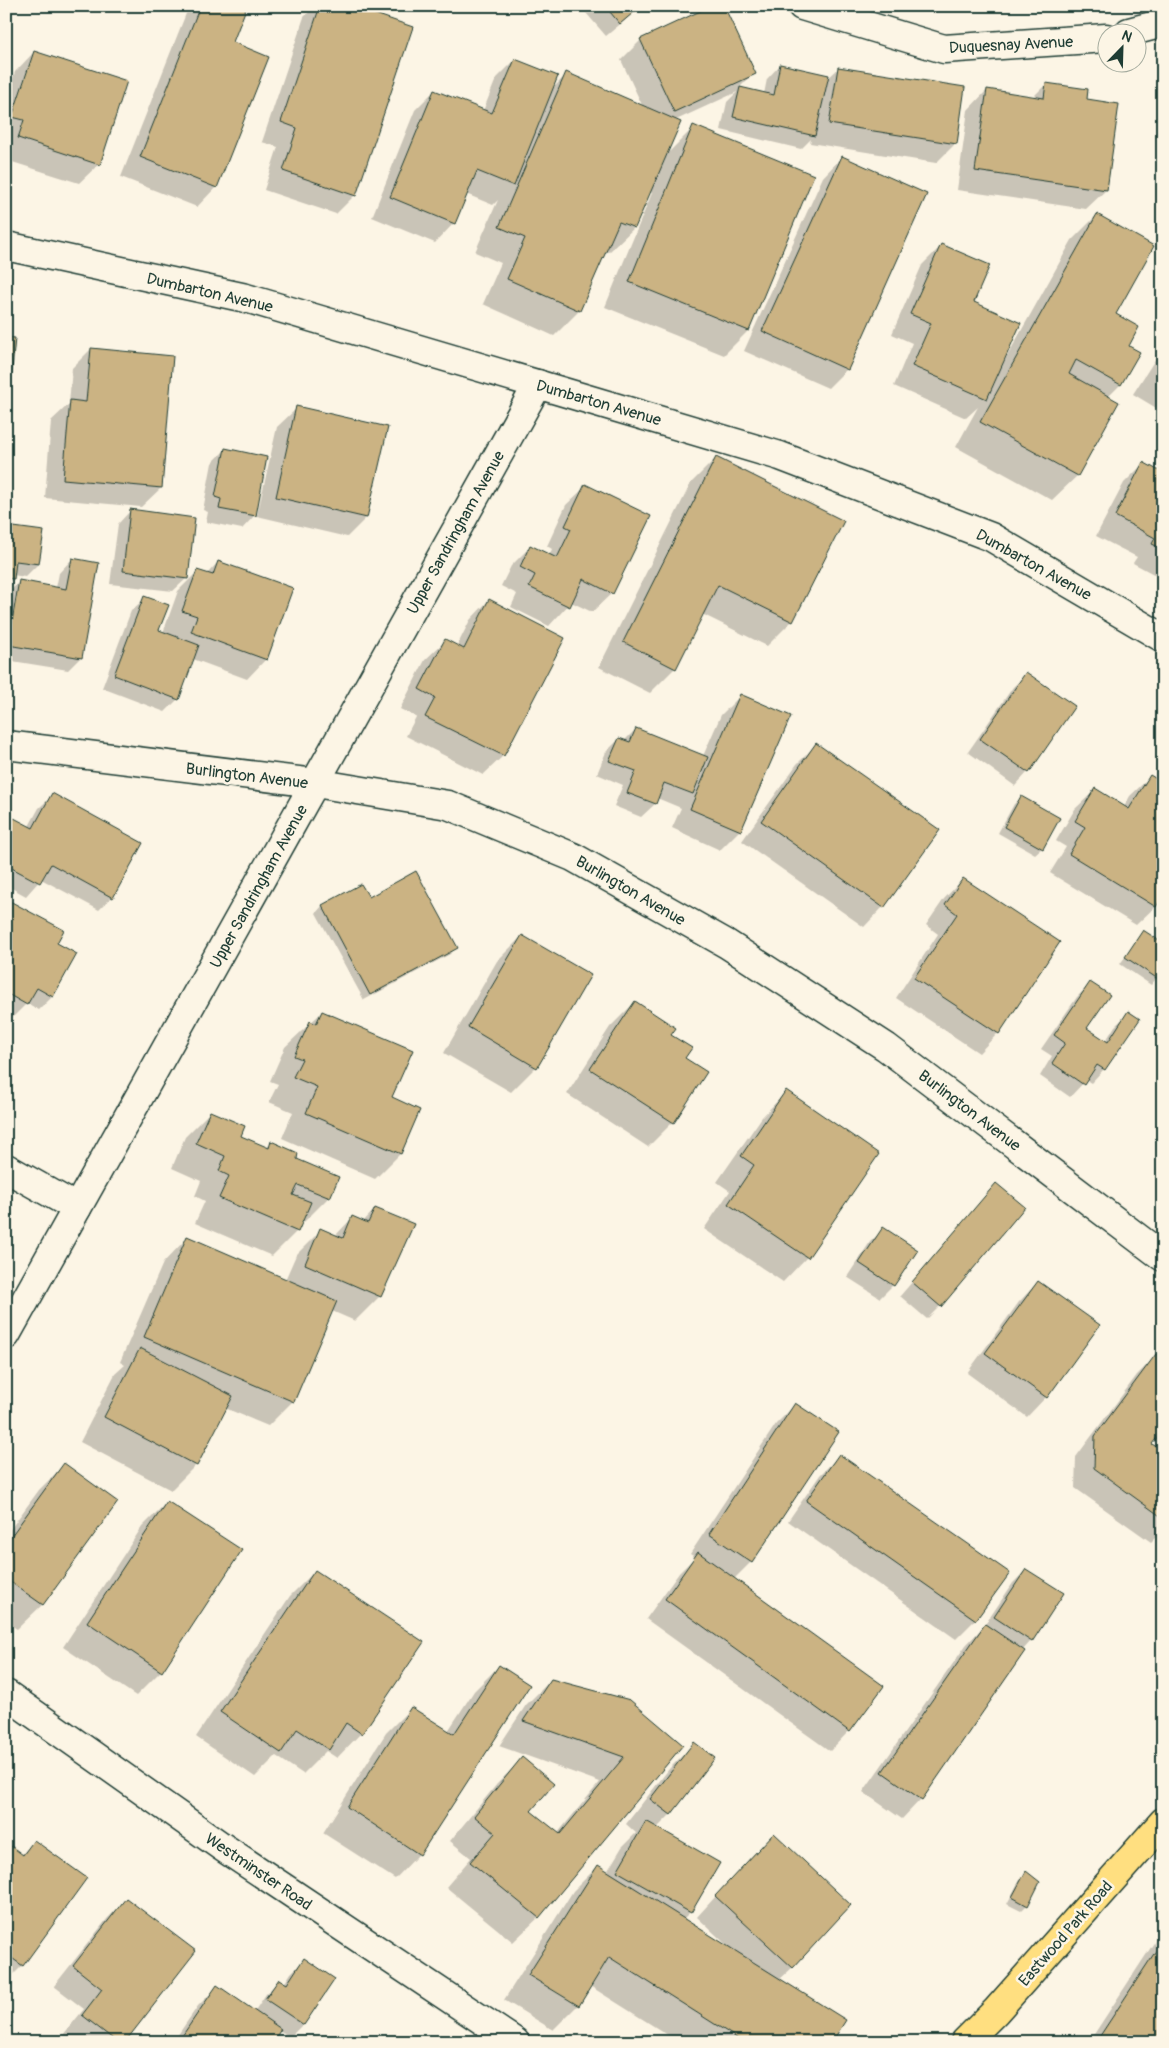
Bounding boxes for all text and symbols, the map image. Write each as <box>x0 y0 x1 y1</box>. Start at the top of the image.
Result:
north arrow <box>1096 22 1146 72</box>
text: N <box>1119 27 1135 46</box>
street label: Duquesnay Avenue <box>948 32 1074 58</box>
street label: Dumbarton Avenue <box>145 269 275 317</box>
street label: Dumbarton Avenue <box>534 376 664 430</box>
street label: Upper Sandringham Avenue <box>403 447 509 618</box>
street label: Dumbarton Avenue <box>972 525 1095 605</box>
street label: Burlington Avenue <box>185 759 309 793</box>
street label: Upper Sandringham Avenue <box>206 801 312 972</box>
street label: Burlington Avenue <box>572 851 689 930</box>
street label: Burlington Avenue <box>914 1066 1025 1156</box>
street label: Westminster Road <box>201 1829 316 1915</box>
street label: Eastwood Park Road <box>1014 1877 1117 1991</box>

